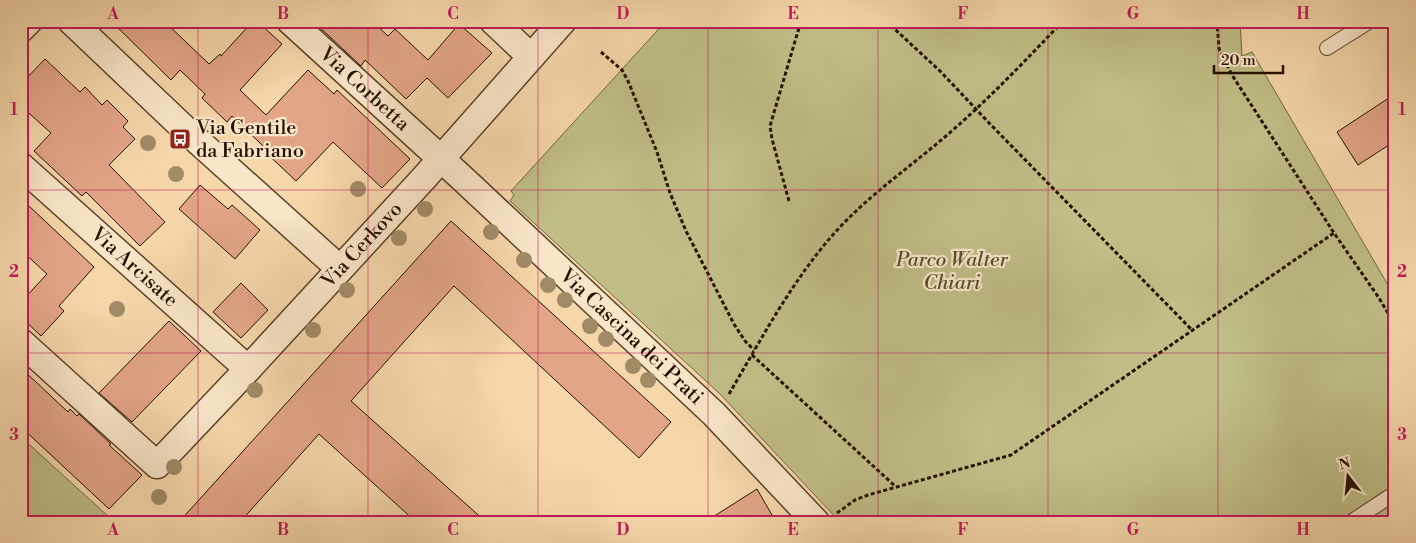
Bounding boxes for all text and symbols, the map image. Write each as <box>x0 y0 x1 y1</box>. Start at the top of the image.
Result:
text: A <box>106 4 119 24</box>
text: B <box>277 4 289 24</box>
text: C <box>447 4 459 24</box>
text: D <box>617 4 630 24</box>
text: E <box>787 4 799 24</box>
text: F <box>957 4 969 24</box>
text: G <box>1127 4 1140 24</box>
text: H <box>1296 4 1310 24</box>
street label: Via Corbetta <box>313 41 416 137</box>
scale bar <box>1214 42 1282 74</box>
text: 20 m <box>1221 51 1256 70</box>
text: 1 <box>10 100 18 120</box>
text: 1 <box>1398 100 1406 120</box>
place label: Via Gentile da Fabriano <box>195 116 304 164</box>
bus stop icon: Via Gentile da Fabriano <box>168 127 192 151</box>
street label: Via Cerkovo <box>316 197 408 294</box>
street label: Via Arcisate <box>85 221 183 313</box>
park label: Parco Walter Chiari <box>895 248 1008 296</box>
text: 2 <box>9 262 19 282</box>
text: 2 <box>1397 262 1407 282</box>
street label: Via Cascina dei Prati <box>554 263 709 410</box>
text: 3 <box>9 425 19 445</box>
text: 3 <box>1397 425 1407 445</box>
north arrow <box>1324 450 1374 500</box>
text: N <box>1337 454 1352 475</box>
text: A <box>106 520 119 540</box>
text: B <box>277 520 289 540</box>
text: C <box>447 520 459 540</box>
text: D <box>617 520 630 540</box>
text: E <box>787 520 799 540</box>
text: F <box>957 520 969 540</box>
text: G <box>1127 520 1140 540</box>
text: H <box>1296 520 1310 540</box>

